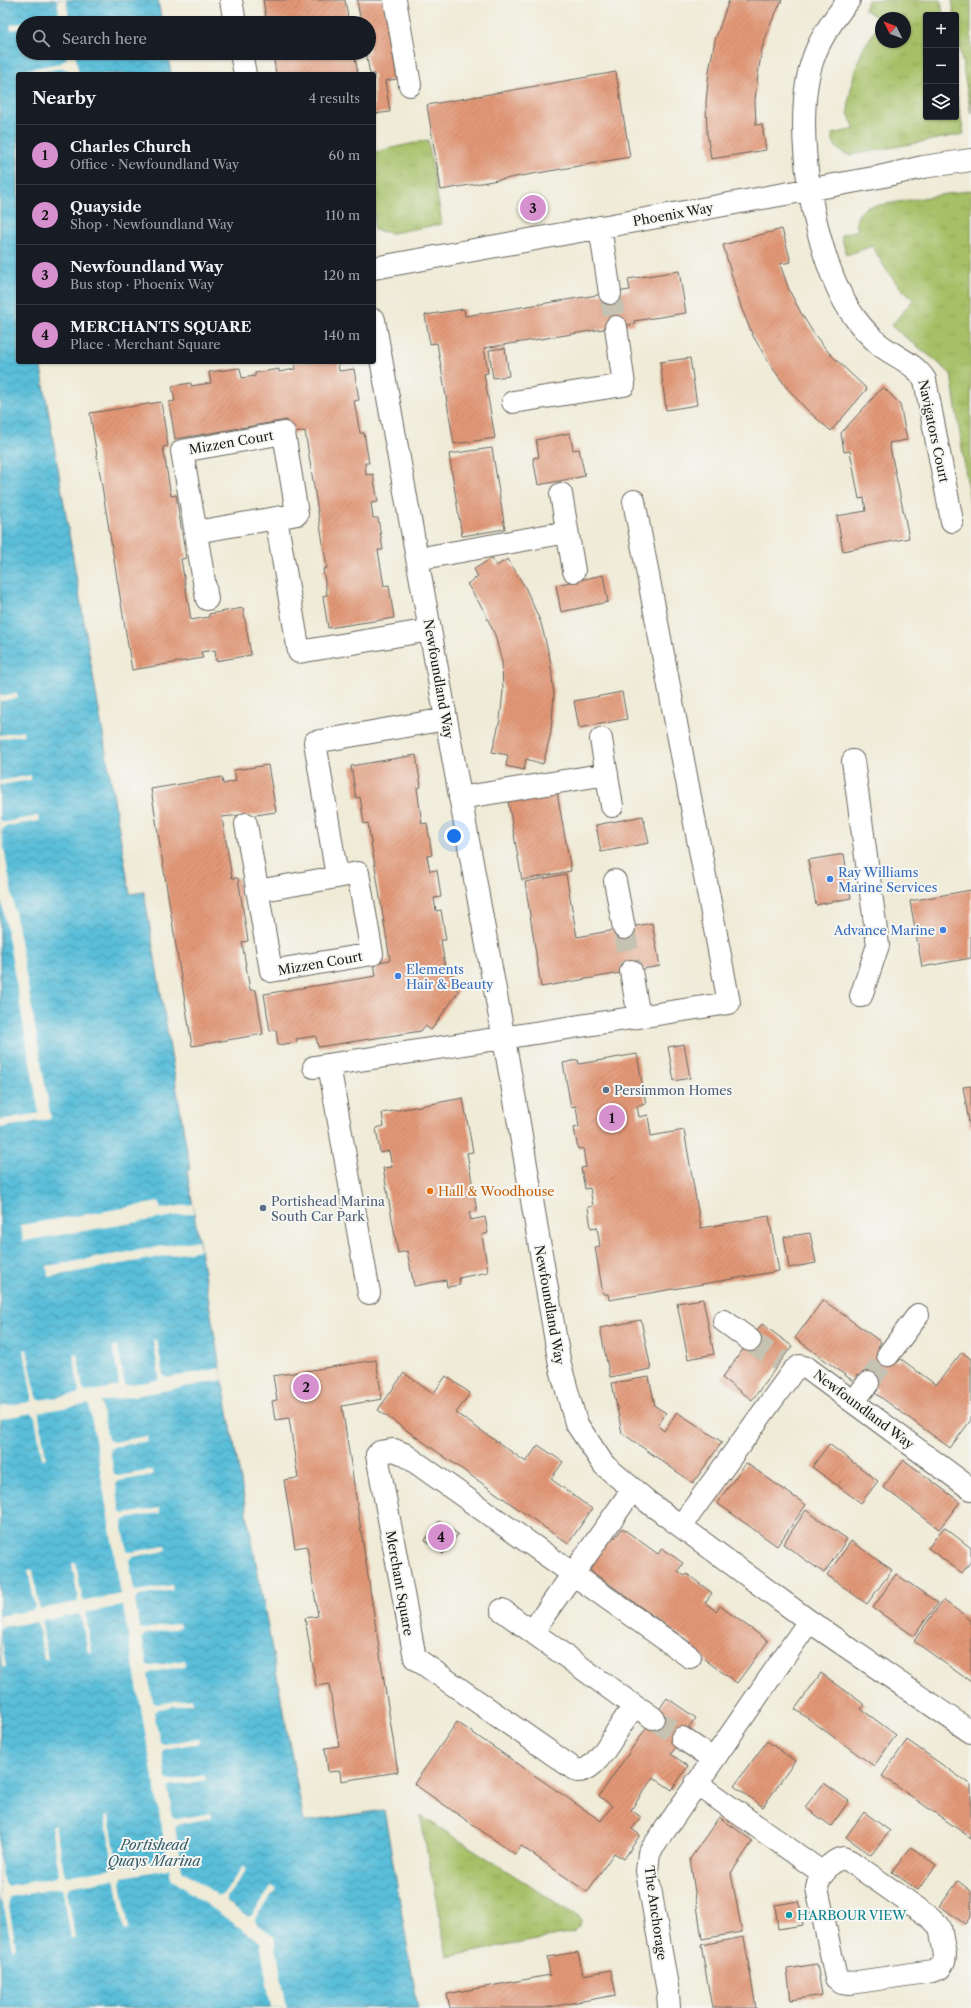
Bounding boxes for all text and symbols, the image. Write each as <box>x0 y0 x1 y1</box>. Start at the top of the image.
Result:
north arrow <box>875 12 911 48</box>
map controls <box>923 12 959 120</box>
button: + <box>923 12 959 48</box>
search box <box>16 16 376 60</box>
icon: search <box>30 27 52 49</box>
text: Search here <box>62 29 147 48</box>
button: − <box>923 48 959 84</box>
button: layers <box>923 84 959 120</box>
text: Nearby <box>32 88 96 108</box>
text: 4 results <box>309 90 360 106</box>
text: Charles Church <box>70 137 191 156</box>
text: 1 <box>42 147 48 163</box>
text: 60 m <box>329 147 360 163</box>
text: Office · Newfoundland Way <box>70 156 239 172</box>
pin: 3 <box>520 193 546 223</box>
text: Quayside <box>70 197 142 216</box>
street label: Phoenix Way <box>632 199 715 229</box>
text: 2 <box>41 207 49 223</box>
text: 110 m <box>325 207 360 223</box>
text: Shop · Newfoundland Way <box>70 216 234 232</box>
text: Newfoundland Way <box>70 257 223 276</box>
text: 3 <box>41 267 49 283</box>
text: 120 m <box>323 267 360 283</box>
text: Bus stop · Phoenix Way <box>70 276 214 292</box>
text: MERCHANTS SQUARE <box>70 317 251 336</box>
text: 4 <box>41 327 49 343</box>
text: 140 m <box>323 327 360 343</box>
text: Place · Merchant Square <box>70 336 221 352</box>
street label: Navigators Court <box>915 378 953 484</box>
street label: Mizzen Court <box>188 427 275 457</box>
street label: Newfoundland Way <box>421 618 458 741</box>
your location <box>444 826 464 846</box>
place label: Ray Williams Marine Services <box>838 864 938 895</box>
marker: Ray Williams Marine Services <box>825 874 835 884</box>
place label: Advance Marine <box>833 922 935 938</box>
marker: Advance Marine <box>938 925 948 935</box>
street label: Mizzen Court <box>277 948 364 978</box>
place label: Elements Hair & Beauty <box>406 961 494 992</box>
marker: Elements Hair & Beauty <box>393 971 403 981</box>
place label: Persimmon Homes <box>614 1082 733 1098</box>
marker: Persimmon Homes <box>601 1085 611 1095</box>
pin: 1 <box>599 1103 625 1133</box>
place label: Hall & Woodhouse <box>438 1183 555 1199</box>
marker: Hall & Woodhouse <box>425 1186 435 1196</box>
place label: Portishead Marina South Car Park <box>271 1193 385 1224</box>
marker: Portishead Marina South Car Park <box>258 1203 268 1213</box>
street label: Newfoundland Way <box>532 1244 569 1367</box>
street label: Newfoundland Way <box>811 1366 918 1452</box>
pin: 2 <box>293 1372 319 1402</box>
pin: 4 <box>428 1522 454 1552</box>
street label: Merchant Square <box>383 1529 417 1637</box>
water label: Portishead Quays Marina <box>107 1836 201 1870</box>
street label: The Anchorage <box>641 1865 671 1961</box>
place label: HARBOUR VIEW <box>797 1907 907 1923</box>
marker: HARBOUR VIEW <box>784 1910 794 1920</box>

